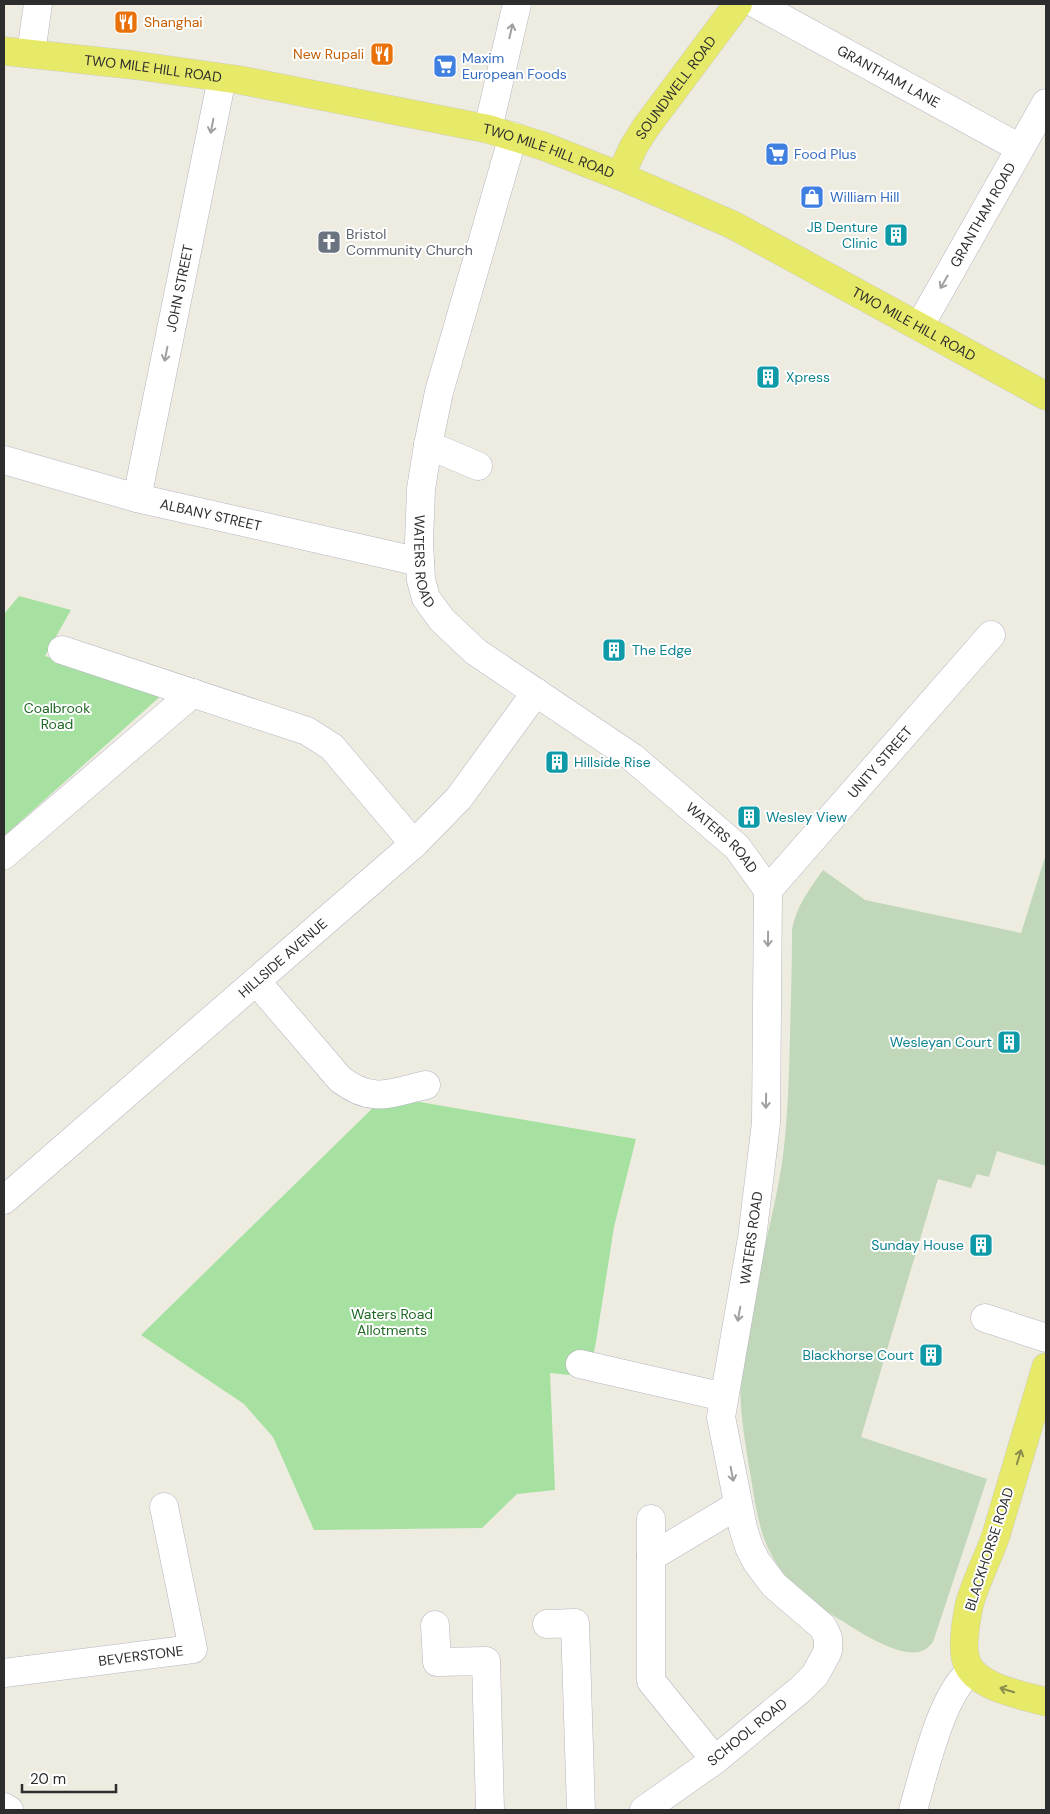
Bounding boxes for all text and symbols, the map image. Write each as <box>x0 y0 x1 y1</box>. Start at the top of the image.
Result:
restaurant icon: Shanghai <box>113 9 139 35</box>
place label: Shanghai <box>144 13 203 31</box>
one-way arrow <box>507 23 516 39</box>
street label: SOUNDWELL ROAD <box>632 32 720 143</box>
restaurant icon: New Rupali <box>369 41 395 67</box>
street label: GRANTHAM LANE <box>834 41 943 112</box>
place label: New Rupali <box>293 45 364 63</box>
place label: Maxim European Foods <box>462 49 567 83</box>
street label: TWO MILE HILL ROAD <box>83 51 223 86</box>
supermarket icon: Maxim European Foods <box>432 53 458 79</box>
one-way arrow <box>207 117 216 133</box>
street label: TWO MILE HILL ROAD <box>481 119 617 182</box>
supermarket icon: Food Plus <box>764 141 790 167</box>
place label: Food Plus <box>794 145 857 163</box>
street label: GRANTHAM ROAD <box>946 159 1019 270</box>
shop icon: William Hill <box>799 184 825 210</box>
place label: William Hill <box>830 188 899 206</box>
place label: JB Denture Clinic <box>807 218 878 252</box>
building icon: JB Denture Clinic <box>883 222 909 248</box>
place label: Bristol Community Church <box>346 225 473 259</box>
church icon: Bristol Community Church <box>316 229 342 255</box>
street label: JOHN STREET <box>162 243 197 333</box>
one-way arrow <box>939 275 949 290</box>
street label: TWO MILE HILL ROAD <box>849 283 979 365</box>
one-way arrow <box>161 345 170 361</box>
building icon: Xpress <box>755 364 781 390</box>
place label: Xpress <box>786 368 830 386</box>
street label: ALBANY STREET <box>158 494 263 535</box>
street label: WATERS ROAD <box>410 514 439 611</box>
building icon: The Edge <box>601 637 627 663</box>
place label: The Edge <box>632 641 692 659</box>
park label: Coalbrook Road <box>24 699 90 733</box>
street label: UNITY STREET <box>844 722 916 802</box>
building icon: Hillside Rise <box>544 749 570 775</box>
place label: Hillside Rise <box>574 753 651 771</box>
street label: WATERS ROAD <box>682 798 762 877</box>
building icon: Wesley View <box>736 804 762 830</box>
place label: Wesley View <box>766 808 848 826</box>
street label: HILLSIDE AVENUE <box>234 915 331 1002</box>
one-way arrow <box>763 930 773 947</box>
building icon: Wesleyan Court <box>996 1029 1022 1055</box>
place label: Wesleyan Court <box>890 1033 992 1051</box>
one-way arrow <box>761 1093 771 1109</box>
street label: WATERS ROAD <box>736 1190 766 1286</box>
building icon: Sunday House <box>968 1232 994 1258</box>
place label: Sunday House <box>871 1236 964 1254</box>
park label: Waters Road Allotments <box>351 1305 433 1339</box>
one-way arrow <box>733 1306 743 1322</box>
building icon: Blackhorse Court <box>918 1342 944 1368</box>
place label: Blackhorse Court <box>802 1346 914 1364</box>
one-way arrow <box>1015 1450 1025 1466</box>
one-way arrow <box>728 1466 737 1482</box>
street label: BLACKHORSE ROAD <box>961 1485 1017 1613</box>
street label: BEVERSTONE <box>97 1641 185 1670</box>
one-way arrow <box>999 1685 1015 1695</box>
street label: SCHOOL ROAD <box>703 1694 791 1770</box>
scale bar <box>22 1762 116 1794</box>
text: 20 m <box>30 1769 66 1789</box>

